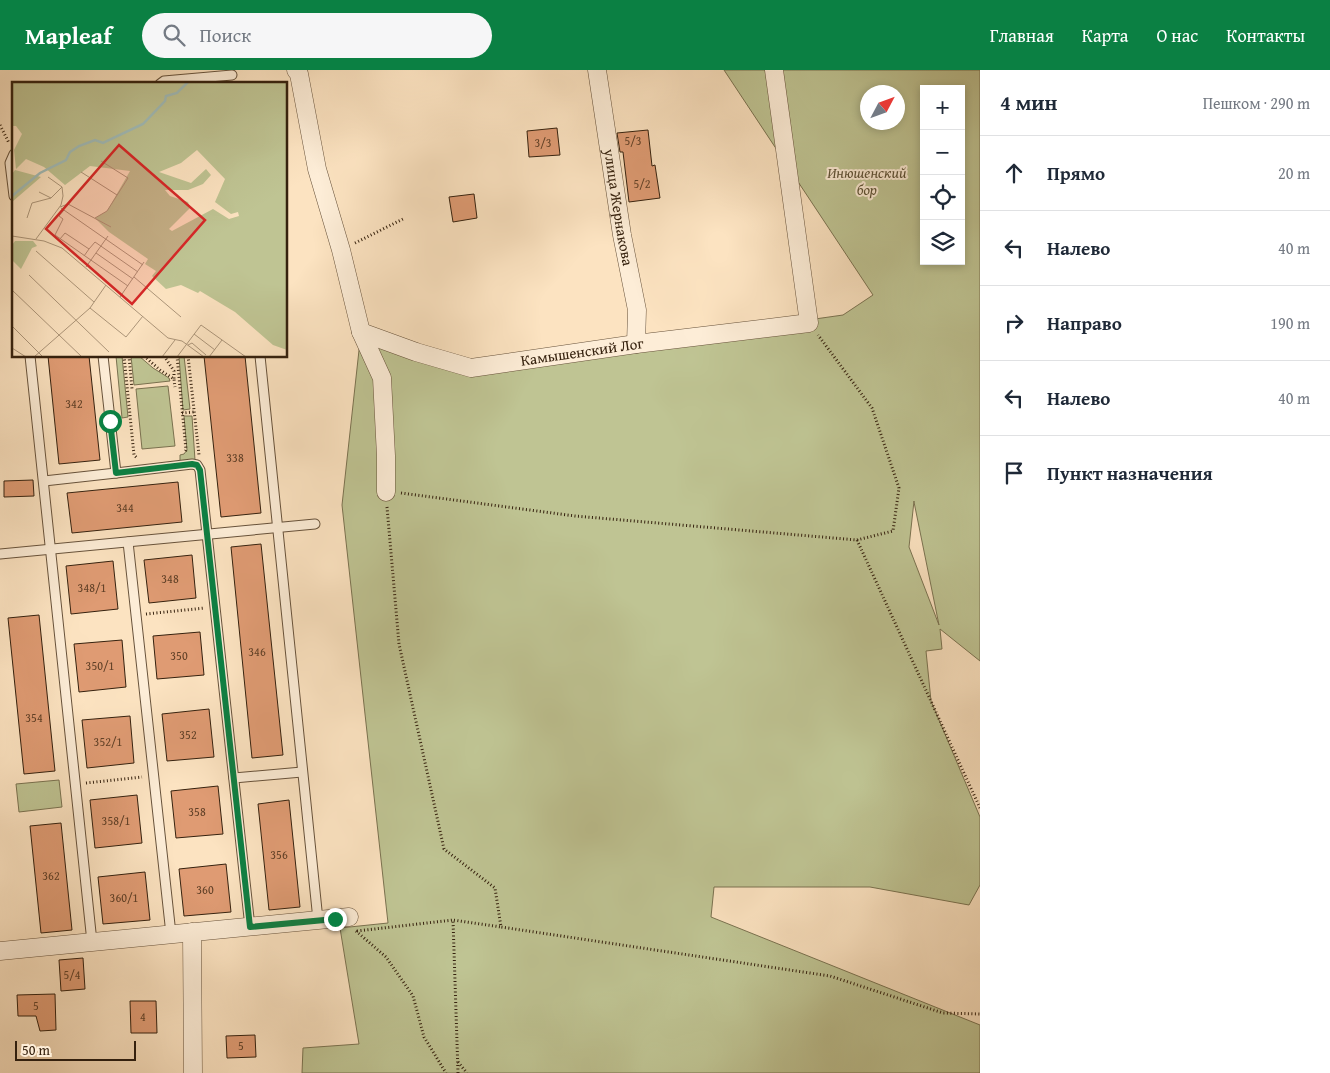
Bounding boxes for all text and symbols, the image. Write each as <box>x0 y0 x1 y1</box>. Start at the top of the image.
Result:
search box <box>142 13 492 58</box>
text: Mapleaf <box>25 18 112 53</box>
icon: search <box>160 21 188 49</box>
text: Поиск <box>200 21 251 49</box>
text: Главная <box>990 22 1054 49</box>
text: Карта <box>1082 22 1128 49</box>
text: О нас <box>1156 22 1198 49</box>
text: Контакты <box>1226 22 1305 49</box>
inset map <box>12 82 288 358</box>
north arrow <box>860 85 905 130</box>
map controls <box>920 85 965 265</box>
button: + <box>920 85 965 130</box>
text: 4 мин <box>1000 87 1057 118</box>
text: Пешком · 290 m <box>1203 91 1310 115</box>
button: − <box>920 130 965 175</box>
house number: 5/3 <box>624 132 642 149</box>
house number: 3/3 <box>534 134 552 151</box>
street label: улица Жернакова <box>599 146 639 268</box>
icon: ahead <box>1000 159 1028 187</box>
text: Прямо <box>1047 159 1105 187</box>
text: 20 m <box>1278 161 1310 185</box>
park label: Инюшенский бор <box>827 162 907 200</box>
house number: 5/2 <box>633 175 651 192</box>
button: locate <box>920 175 965 220</box>
button: layers <box>920 220 965 265</box>
icon: left <box>1000 234 1028 262</box>
text: Налево <box>1047 234 1110 262</box>
text: 40 m <box>1278 236 1310 260</box>
icon: right <box>1000 309 1028 337</box>
text: Направо <box>1047 309 1122 337</box>
text: 190 m <box>1270 311 1310 335</box>
street label: Камышенский Лог <box>519 332 645 371</box>
icon: left <box>1000 384 1028 412</box>
text: Налево <box>1047 384 1110 412</box>
text: 40 m <box>1278 386 1310 410</box>
house number: 342 <box>65 395 83 412</box>
route start <box>99 410 122 433</box>
house number: 338 <box>226 449 244 466</box>
icon: arrive <box>1000 459 1028 487</box>
text: Пункт назначения <box>1047 459 1213 487</box>
house number: 344 <box>116 499 134 516</box>
house number: 348 <box>161 570 179 587</box>
house number: 348/1 <box>78 579 107 596</box>
house number: 346 <box>248 643 266 660</box>
house number: 350 <box>170 647 188 664</box>
house number: 350/1 <box>86 657 115 674</box>
house number: 354 <box>25 709 43 726</box>
house number: 352 <box>179 726 197 743</box>
house number: 352/1 <box>94 733 123 750</box>
house number: 358 <box>188 803 206 820</box>
house number: 358/1 <box>102 812 131 829</box>
house number: 356 <box>270 846 288 863</box>
house number: 362 <box>42 867 60 884</box>
house number: 360 <box>196 881 214 898</box>
house number: 360/1 <box>110 889 139 906</box>
route end <box>324 908 347 931</box>
house number: 5/4 <box>63 966 81 983</box>
house number: 5 <box>33 997 39 1014</box>
house number: 4 <box>140 1008 146 1025</box>
house number: 5 <box>238 1037 244 1054</box>
scale bar <box>15 1038 136 1061</box>
text: 50 m <box>22 1040 50 1060</box>

